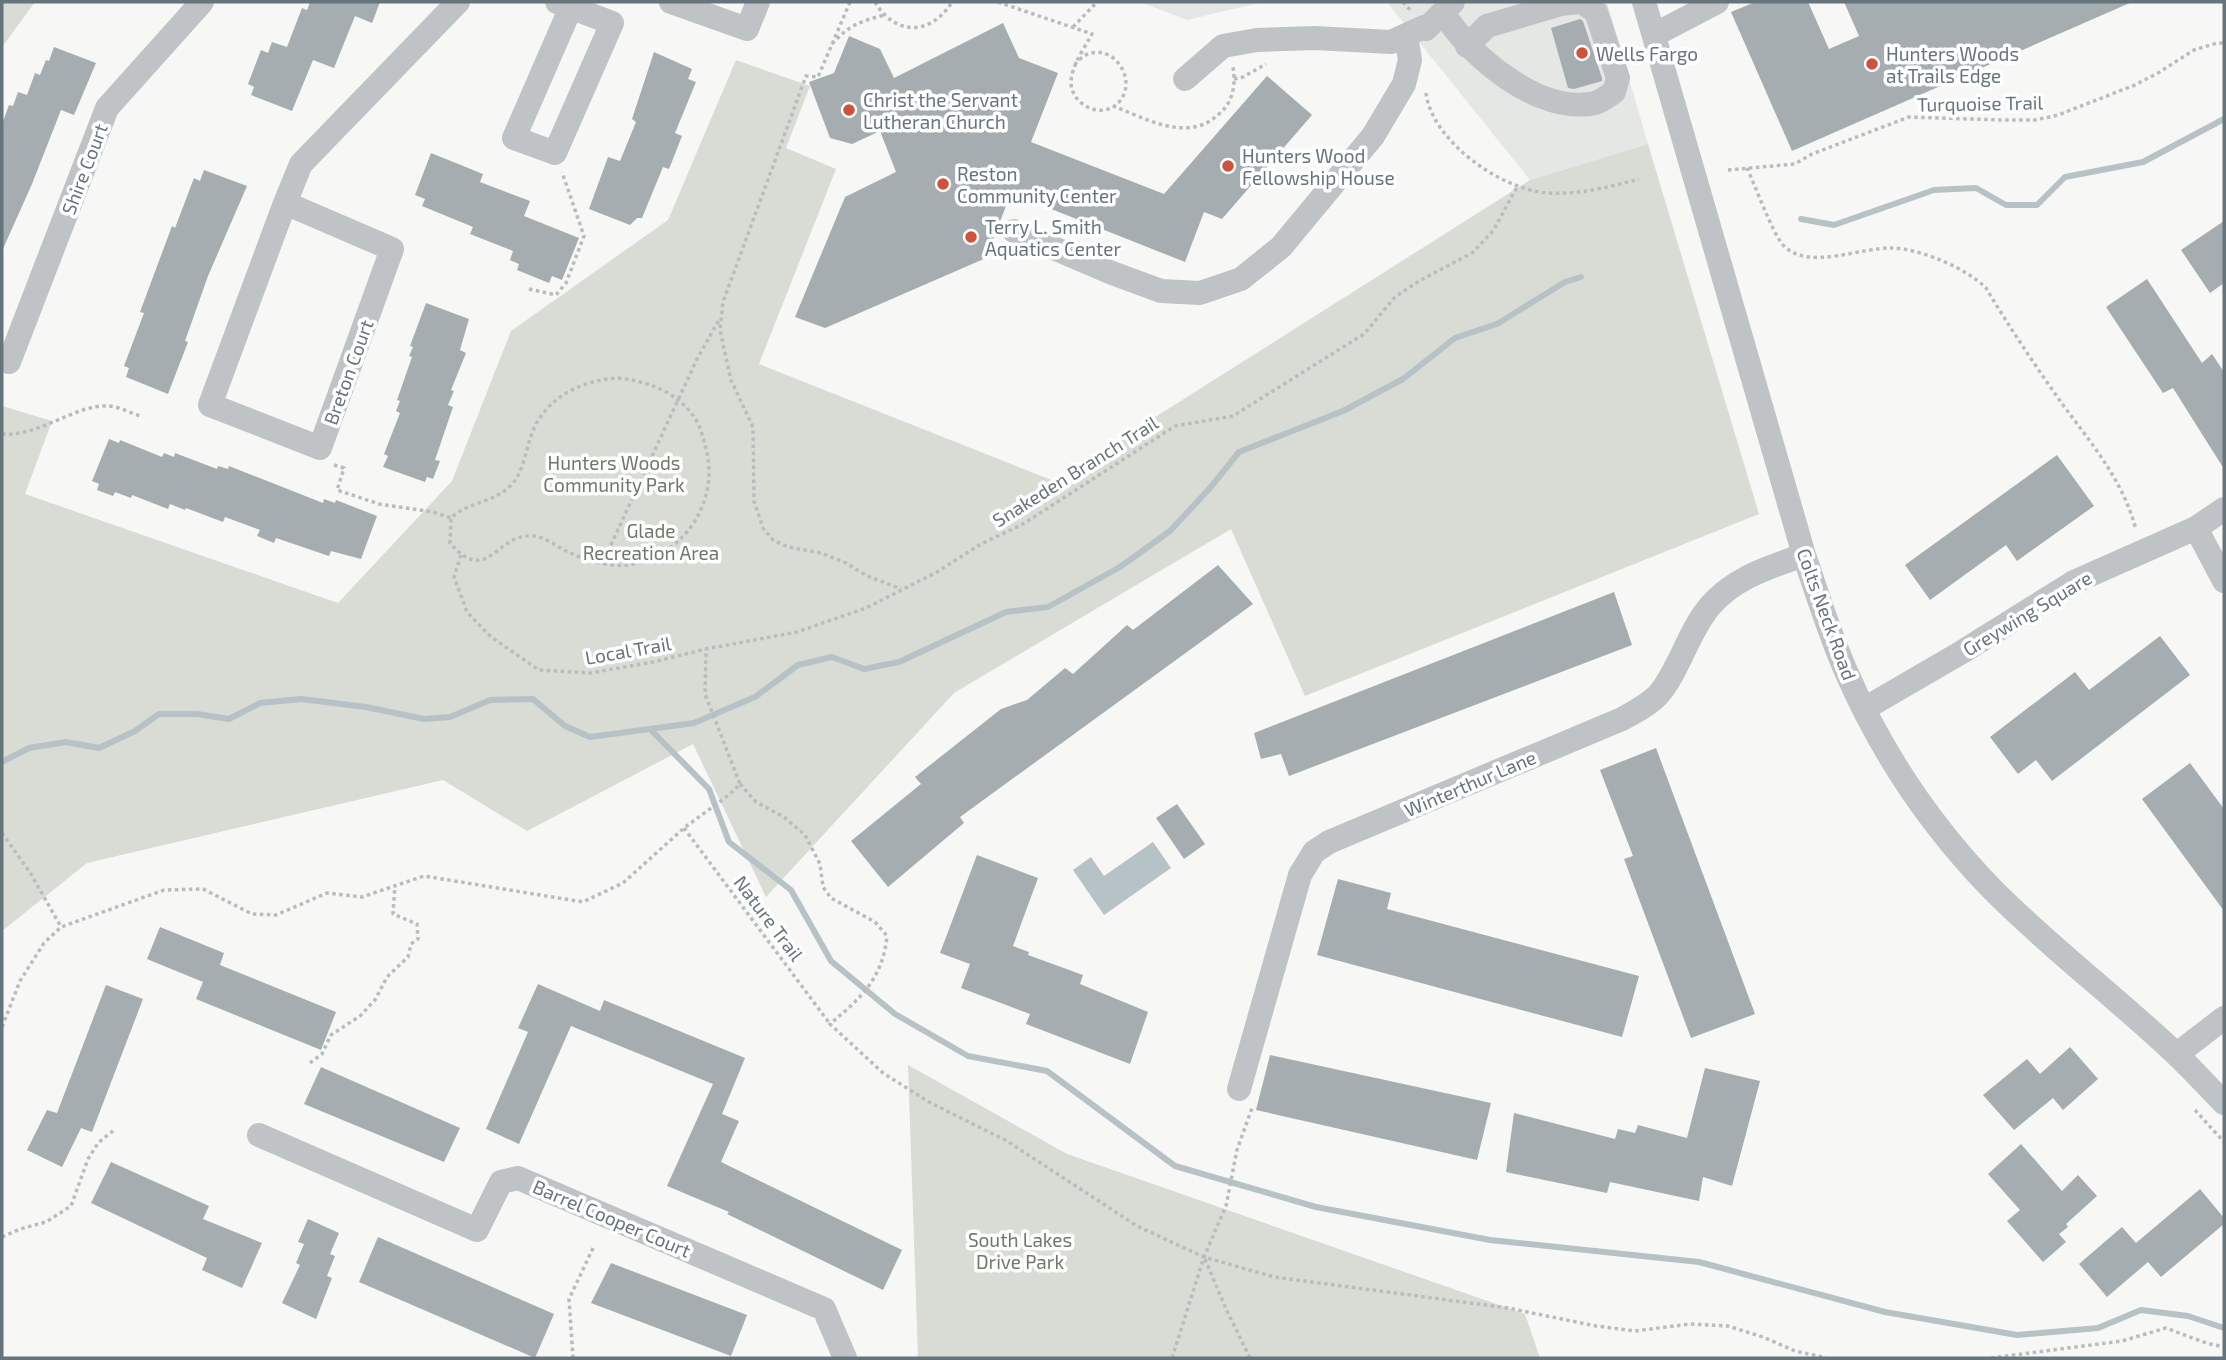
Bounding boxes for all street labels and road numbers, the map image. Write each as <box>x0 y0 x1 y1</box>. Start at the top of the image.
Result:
street label: Turquoise Trail <box>1917 90 2044 116</box>
street label: Shire Court <box>56 120 112 218</box>
street label: Breton Court <box>318 316 378 428</box>
street label: Snakeden Branch Trail <box>988 411 1162 531</box>
street label: Colts Neck Road <box>1792 545 1862 683</box>
street label: Greywing Square <box>1958 566 2096 660</box>
street label: Local Trail <box>583 631 673 669</box>
street label: Winterthur Lane <box>1401 745 1539 821</box>
street label: Nature Trail <box>729 871 809 966</box>
street label: Barrel Cooper Court <box>530 1174 694 1262</box>

